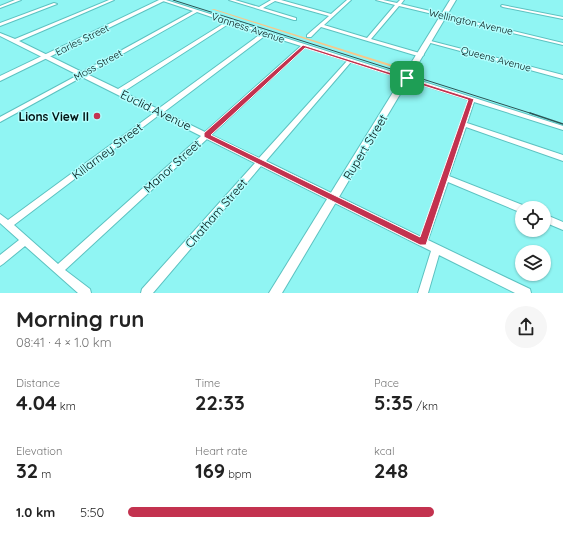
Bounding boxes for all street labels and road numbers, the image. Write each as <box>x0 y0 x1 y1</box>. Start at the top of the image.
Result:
street label: Wellington Avenue <box>428 6 515 38</box>
street label: Vanness Avenue <box>210 10 287 46</box>
street label: Earles Street <box>53 21 112 59</box>
street label: Queens Avenue <box>459 43 533 75</box>
street label: Moss Street <box>71 46 125 84</box>
street label: Euclid Avenue <box>118 86 194 134</box>
street label: Rupert Street <box>340 112 390 182</box>
street label: Killarney Street <box>69 120 145 182</box>
street label: Manor Street <box>140 136 204 196</box>
street label: Chatham Street <box>182 175 250 251</box>

